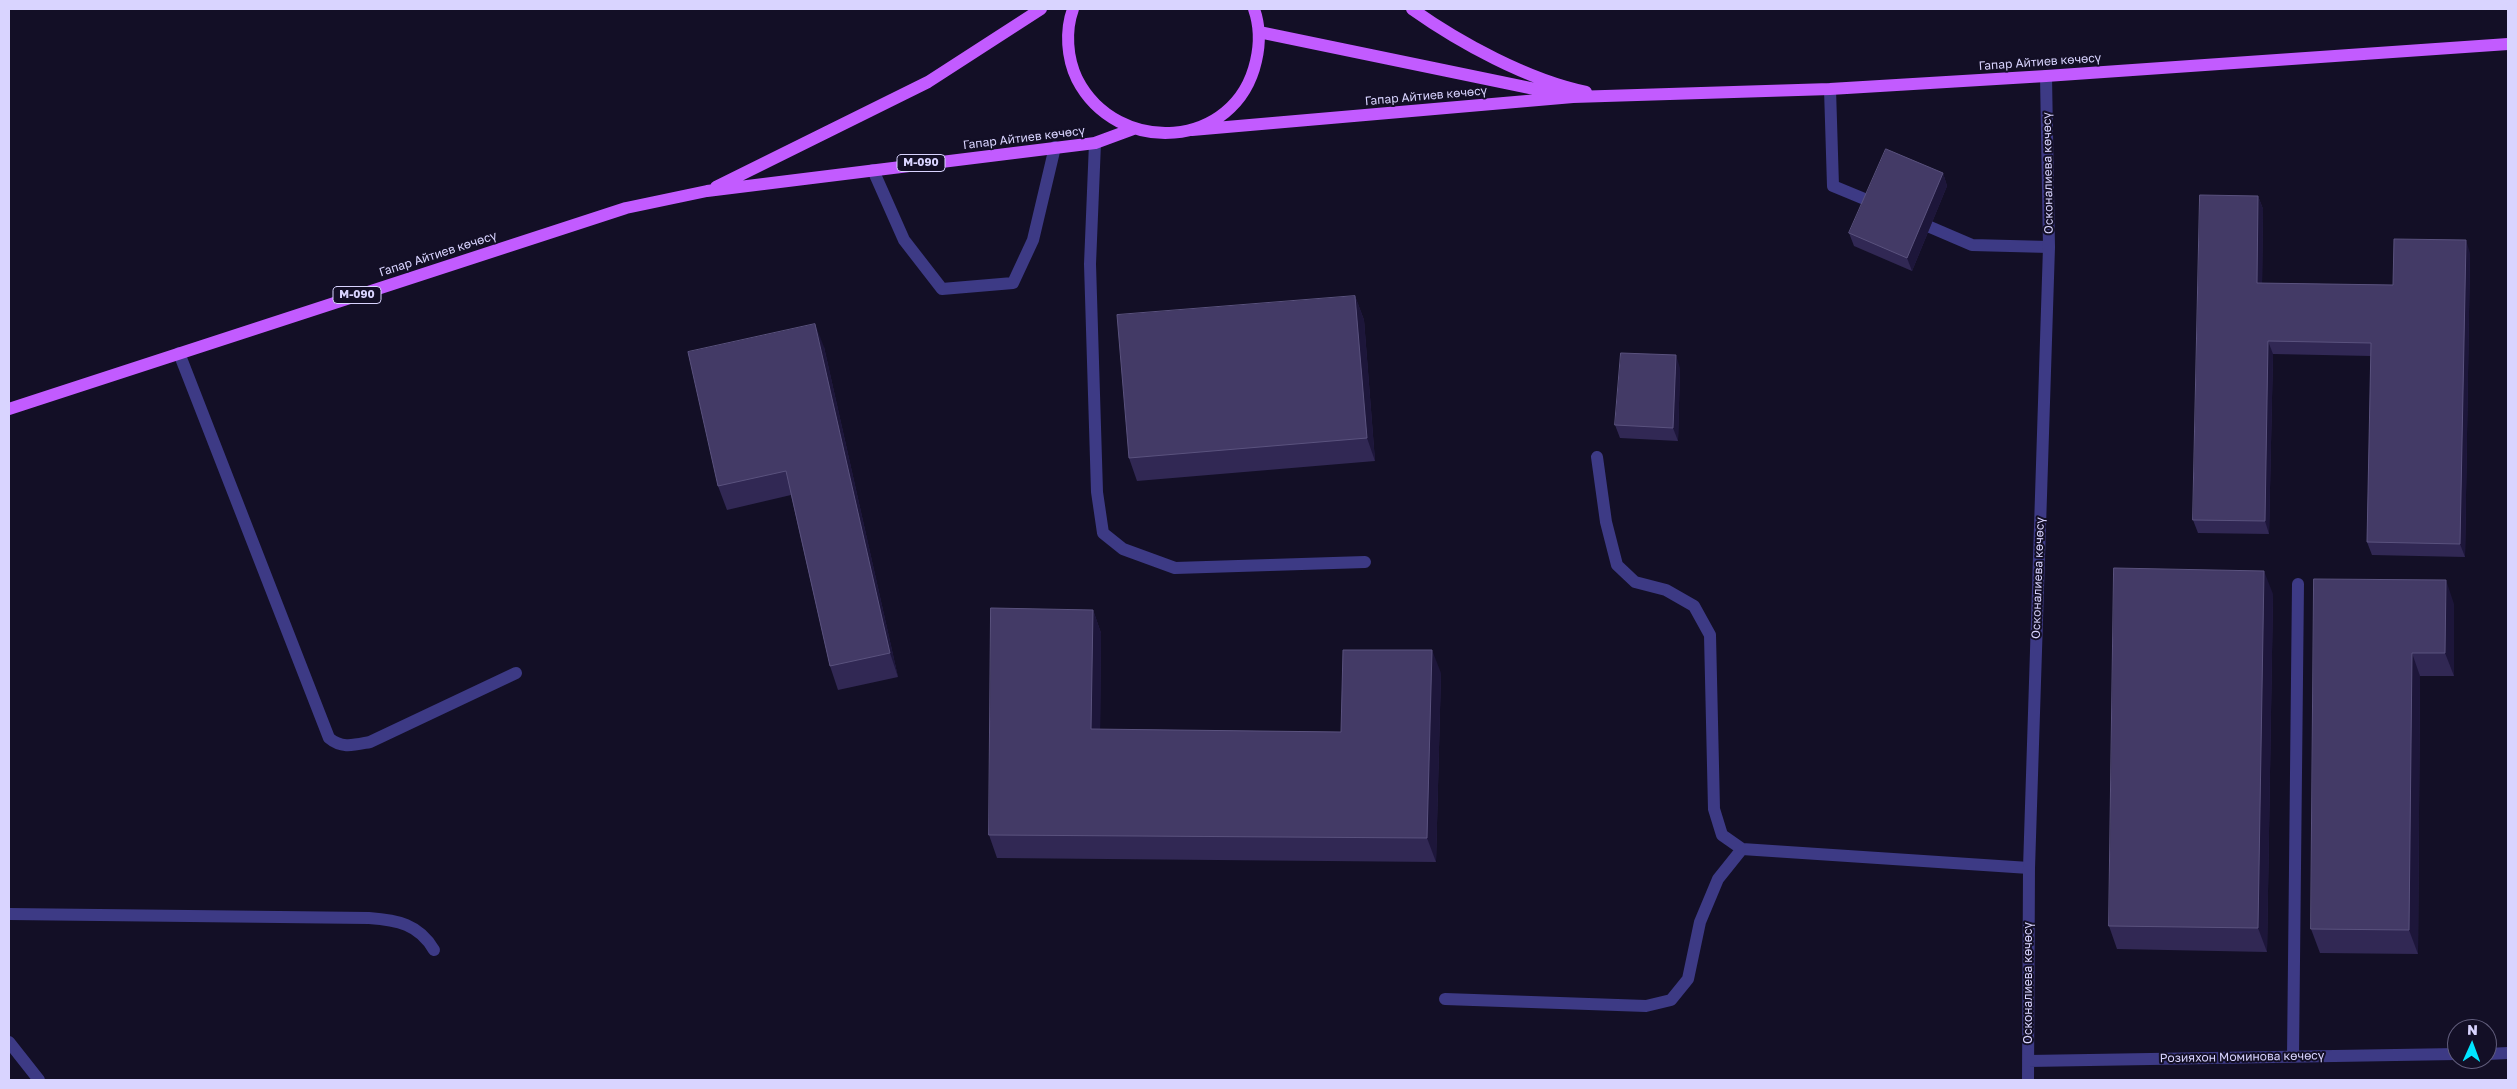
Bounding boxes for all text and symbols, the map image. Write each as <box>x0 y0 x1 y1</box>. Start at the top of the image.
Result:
street label: Гапар Айтиев көчөсү <box>1978 51 2102 73</box>
street label: Гапар Айтиев көчөсү <box>1364 83 1488 109</box>
street label: Осконалиева көчөсү <box>2040 112 2056 234</box>
street label: Гапар Айтиев көчөсү <box>962 123 1086 153</box>
road number: М-090 <box>897 154 945 172</box>
street label: Гапар Айтиев көчөсү <box>377 228 499 280</box>
road number: М-090 <box>333 286 381 304</box>
street label: Осконалиева көчөсү <box>2029 517 2047 639</box>
street label: Осконалиева көчөсү <box>2021 922 2035 1044</box>
north arrow <box>2447 1019 2497 1069</box>
text: N <box>2467 1021 2478 1038</box>
street label: Розияхон Моминова көчөсү <box>2160 1048 2324 1066</box>

